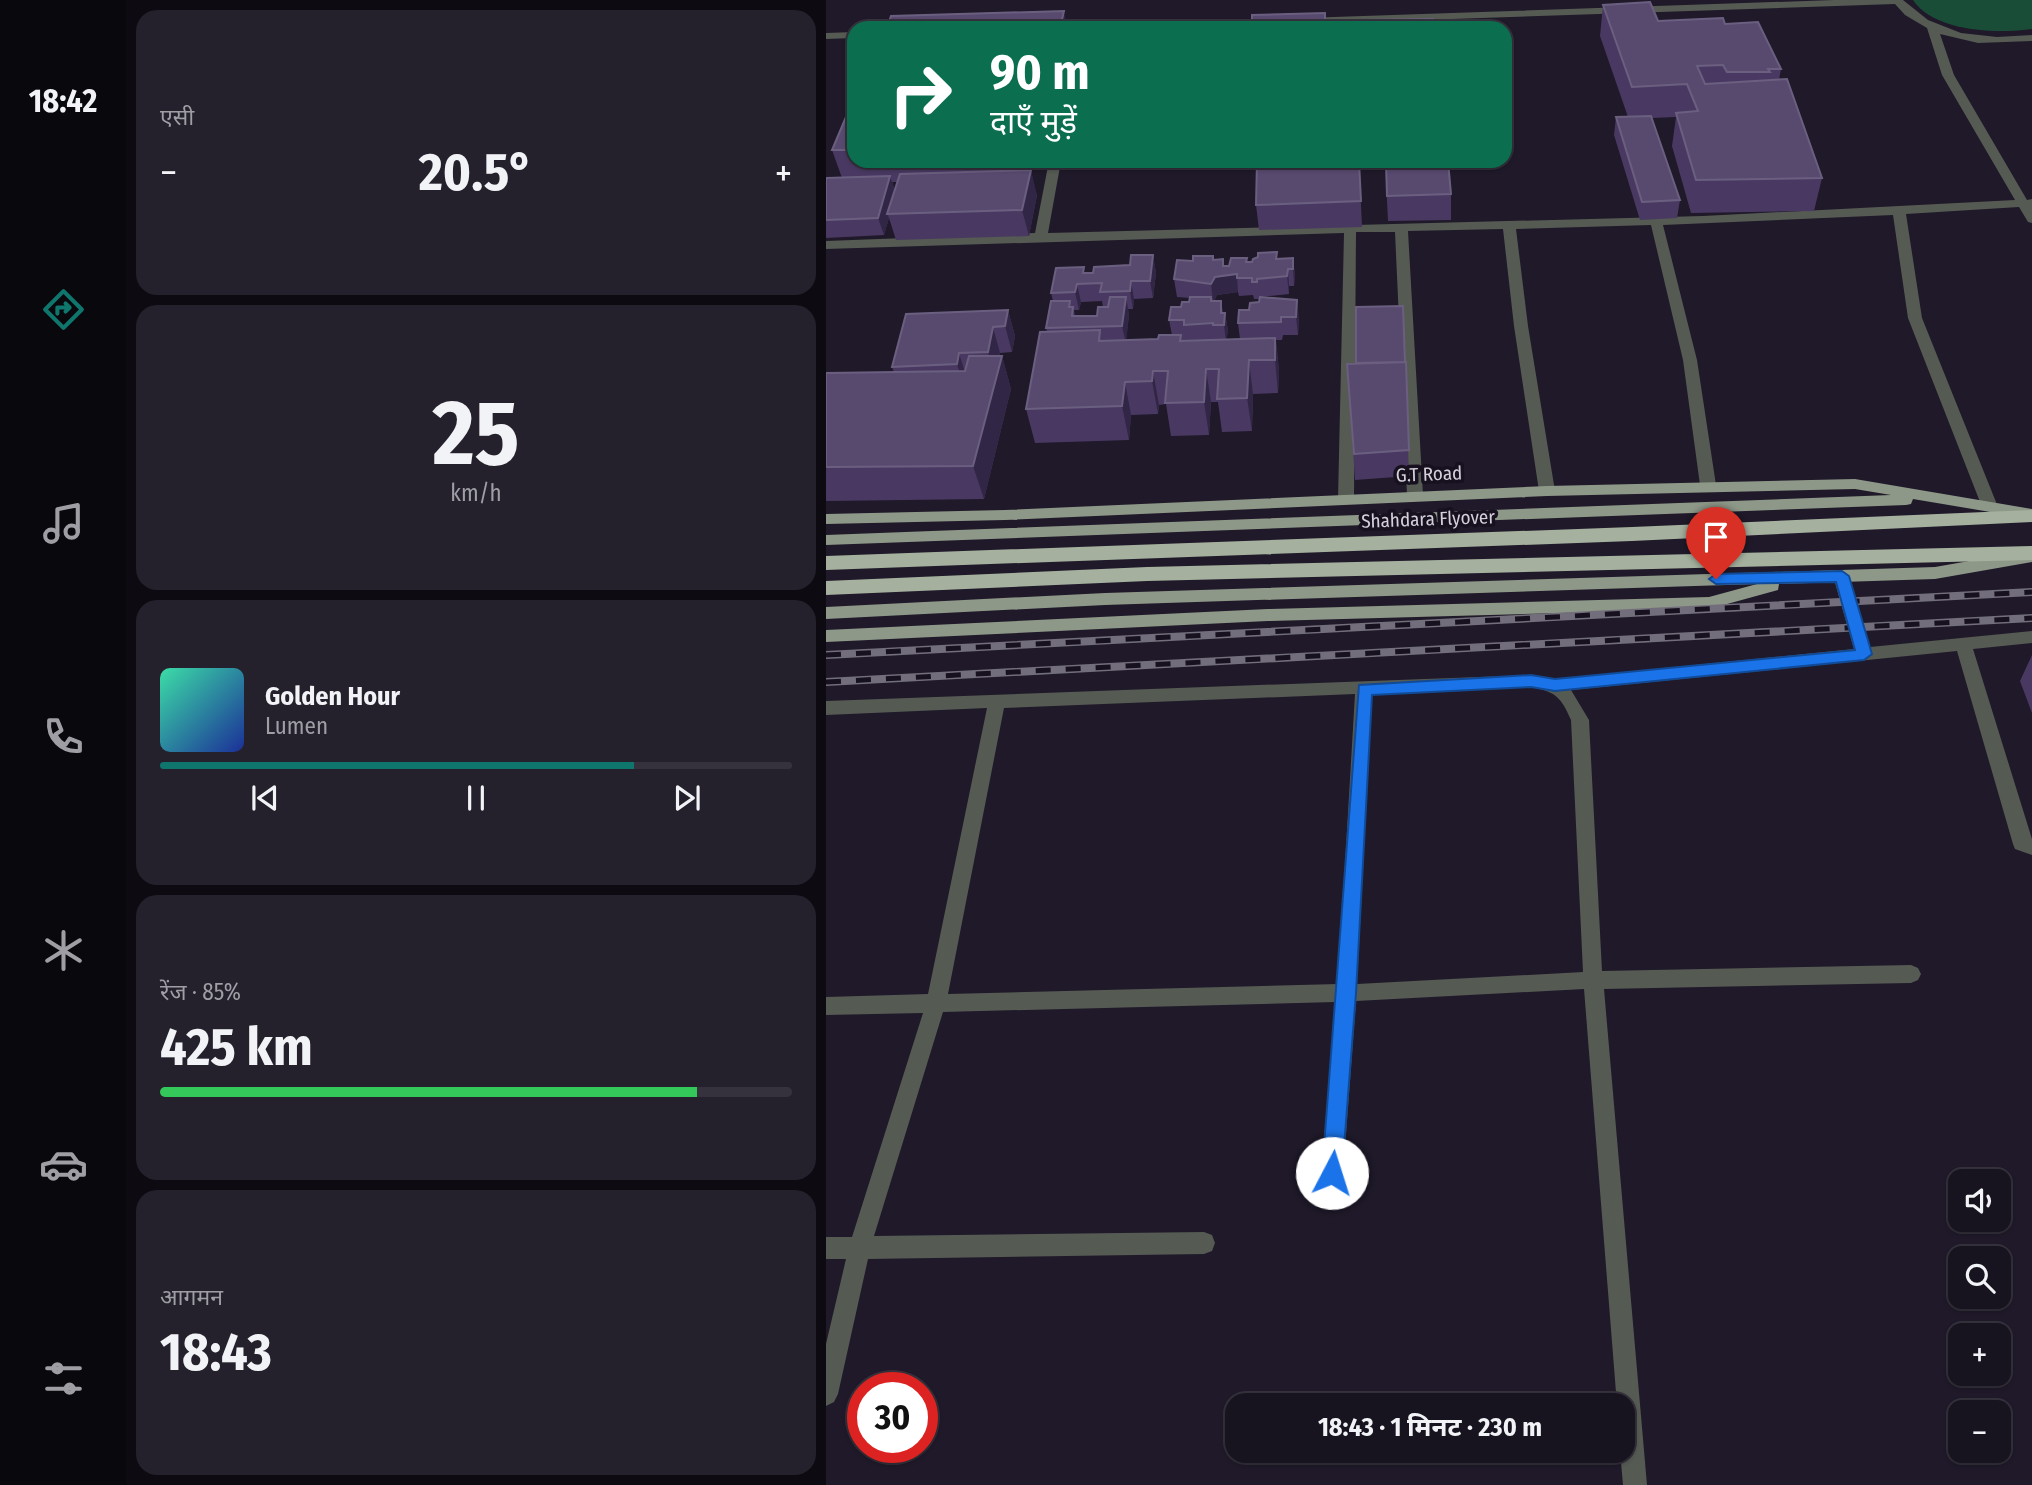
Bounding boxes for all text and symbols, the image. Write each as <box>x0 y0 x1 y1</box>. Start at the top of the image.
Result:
text: 90 m <box>990 43 1090 102</box>
icon: right <box>875 49 966 140</box>
text: 18:42 <box>29 82 97 120</box>
text: एसी <box>160 103 194 131</box>
text: दाएँ मुड़ें <box>990 103 1077 141</box>
text: 20.5° <box>419 141 533 204</box>
text: − <box>160 150 177 196</box>
text: + <box>775 150 792 196</box>
icon: directions <box>39 285 88 334</box>
text: 25 <box>433 379 519 488</box>
street label: G.T Road <box>1395 461 1463 487</box>
text: km/h <box>450 479 502 507</box>
icon: music <box>39 499 88 548</box>
street label: Shahdara Flyover <box>1361 505 1496 533</box>
pin <box>1686 507 1746 579</box>
icon: arrive <box>1697 518 1735 556</box>
text: Golden Hour <box>265 681 400 712</box>
icon: phone <box>39 712 88 761</box>
text: Lumen <box>265 712 328 740</box>
icon: previous <box>246 779 284 817</box>
icon: pause <box>457 779 495 817</box>
icon: next <box>668 779 706 817</box>
icon: climate <box>39 926 88 975</box>
text: रेंज · 85% <box>160 978 241 1006</box>
text: 425 km <box>160 1016 313 1079</box>
position arrow <box>1295 1136 1369 1210</box>
icon: car <box>39 1140 88 1189</box>
map controls <box>1948 1169 2011 1463</box>
button: sound <box>1948 1169 2011 1232</box>
button: search <box>1948 1246 2011 1309</box>
text: आगमन <box>160 1283 223 1311</box>
text: 18:43 <box>160 1321 272 1384</box>
button: + <box>1948 1323 2011 1386</box>
icon: filters <box>39 1354 88 1403</box>
speed limit sign: 30 <box>847 1372 938 1463</box>
button: − <box>1948 1400 2011 1463</box>
text: 18:43 · 1 मिनट · 230 m <box>1318 1412 1542 1443</box>

